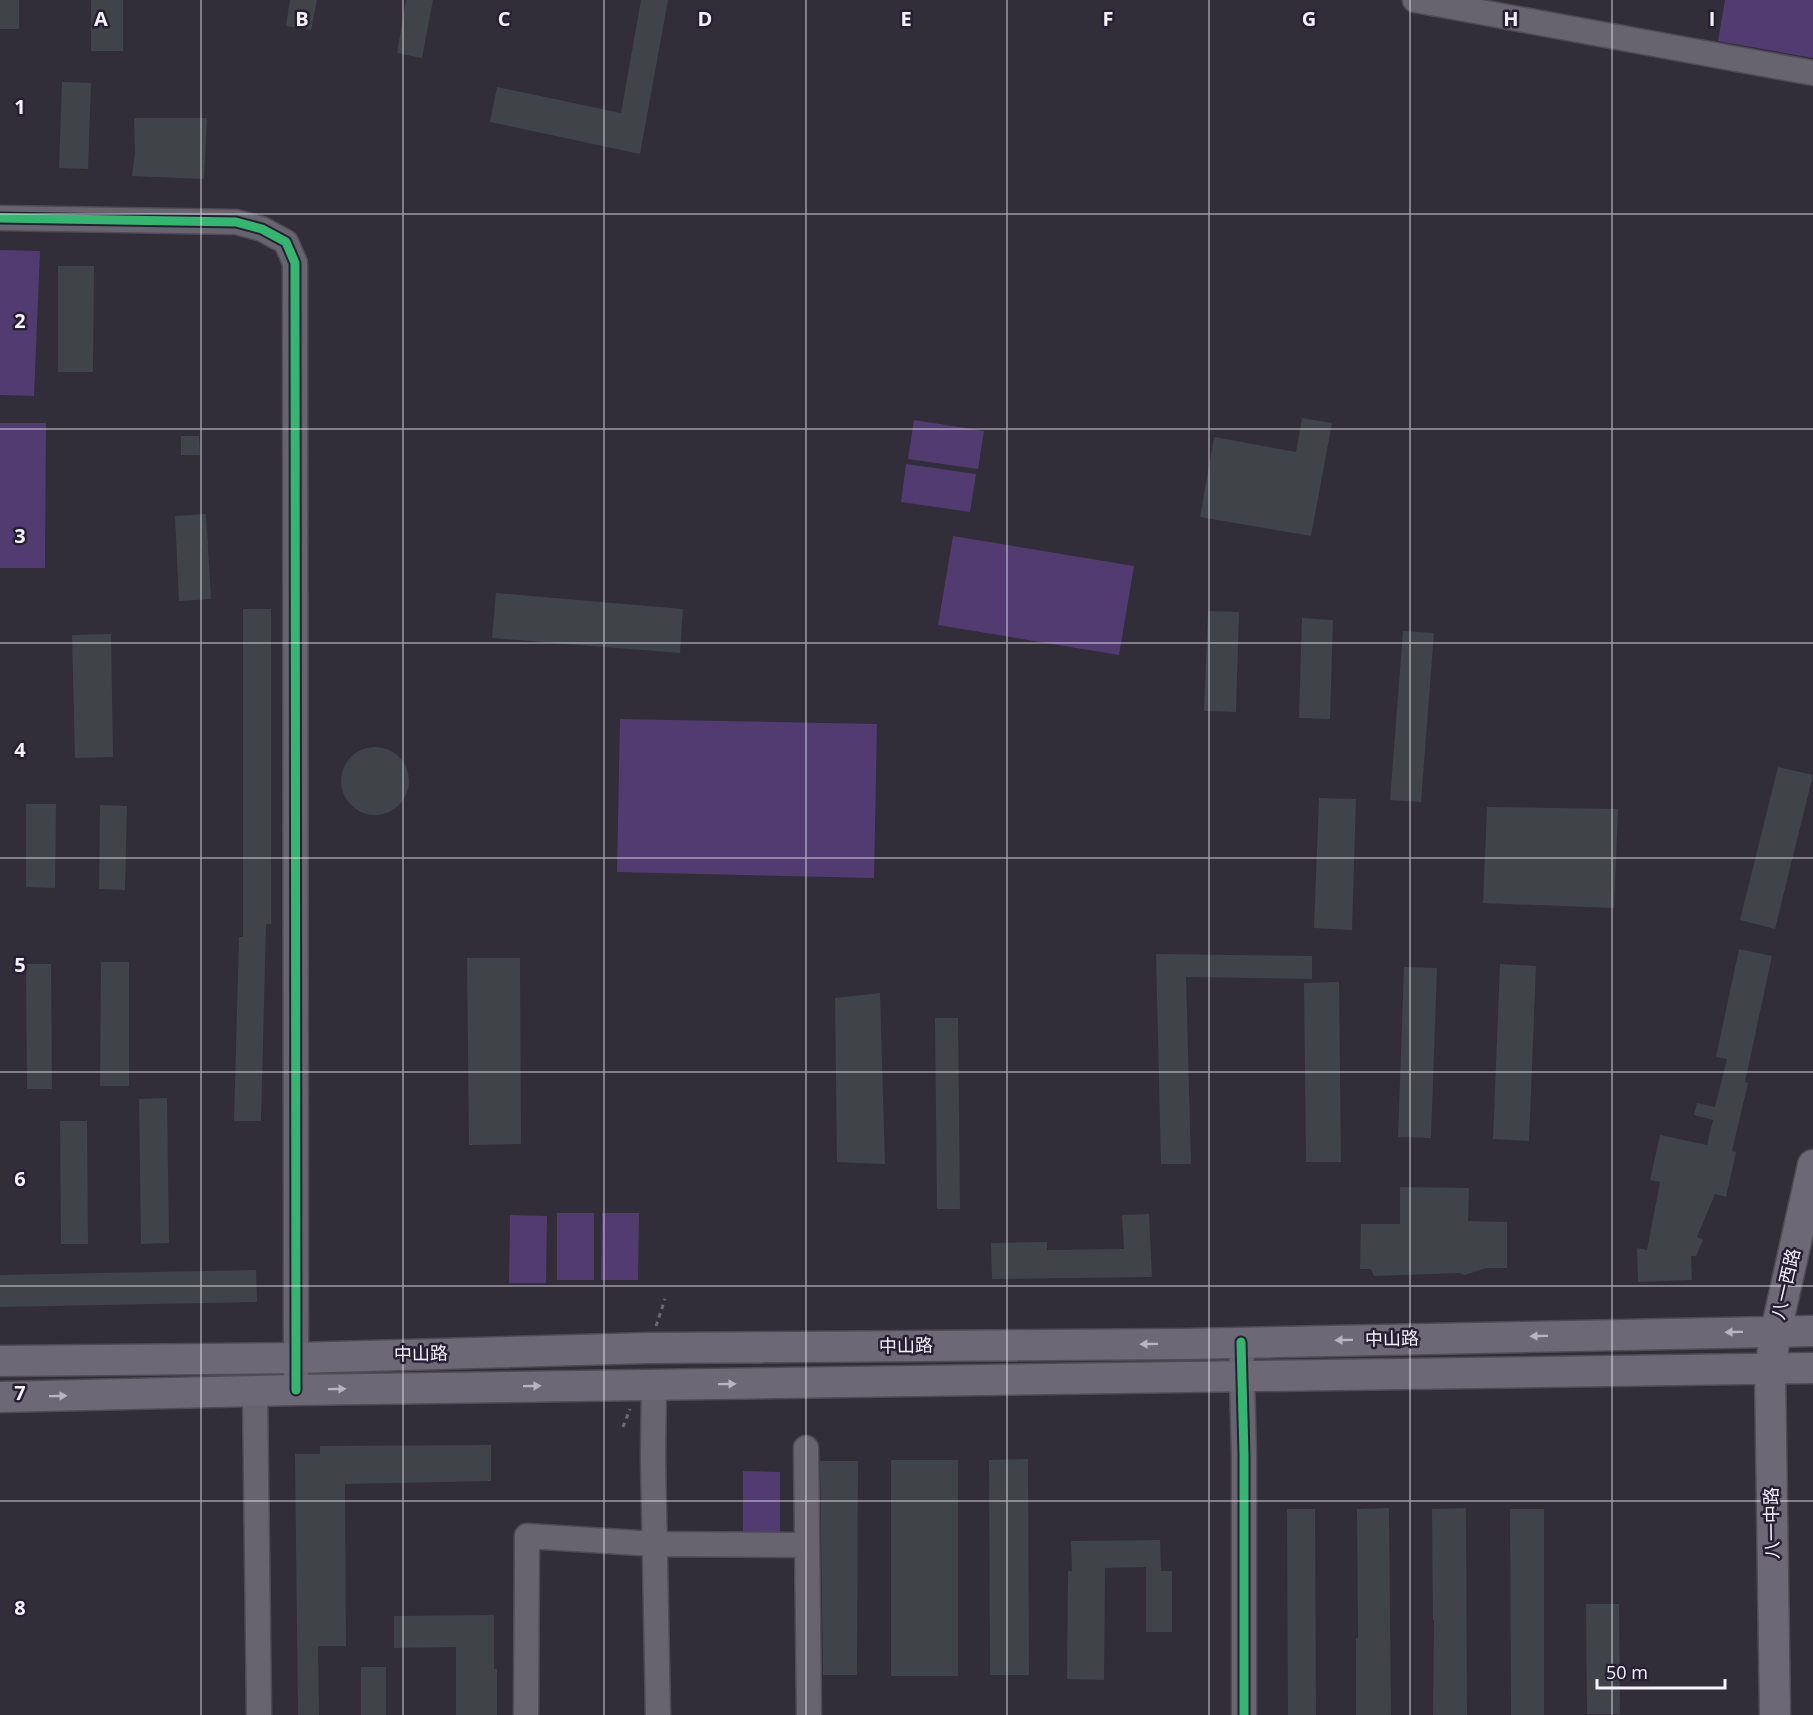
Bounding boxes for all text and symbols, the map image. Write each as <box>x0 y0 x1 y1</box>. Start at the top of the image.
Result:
text: A <box>94 5 108 32</box>
text: B <box>295 5 309 32</box>
text: C <box>498 5 511 32</box>
text: D <box>698 5 712 32</box>
text: E <box>900 5 912 32</box>
text: F <box>1103 5 1113 32</box>
text: G <box>1302 5 1316 32</box>
text: H <box>1503 5 1519 32</box>
text: I <box>1709 5 1715 32</box>
text: 1 <box>14 93 26 120</box>
text: 2 <box>14 307 26 334</box>
text: 3 <box>14 522 26 549</box>
text: 4 <box>14 736 26 763</box>
text: 5 <box>14 951 26 978</box>
text: 6 <box>14 1165 26 1192</box>
street label: 八一西路 <box>1765 1246 1805 1322</box>
street label: 中山路 <box>1365 1326 1419 1350</box>
one-way arrow <box>1724 1327 1743 1337</box>
one-way arrow <box>1529 1331 1548 1341</box>
street label: 中山路 <box>879 1333 933 1357</box>
one-way arrow <box>1334 1335 1353 1345</box>
one-way arrow <box>1139 1339 1158 1349</box>
street label: 中山路 <box>394 1341 448 1365</box>
text: 7 <box>14 1379 26 1406</box>
one-way arrow <box>718 1379 737 1389</box>
one-way arrow <box>523 1382 542 1391</box>
one-way arrow <box>328 1384 347 1394</box>
one-way arrow <box>49 1391 68 1400</box>
street label: 八一中路 <box>1758 1487 1784 1559</box>
text: 8 <box>14 1594 26 1621</box>
scale bar <box>1597 1652 1724 1690</box>
text: 50 m <box>1606 1660 1648 1684</box>

